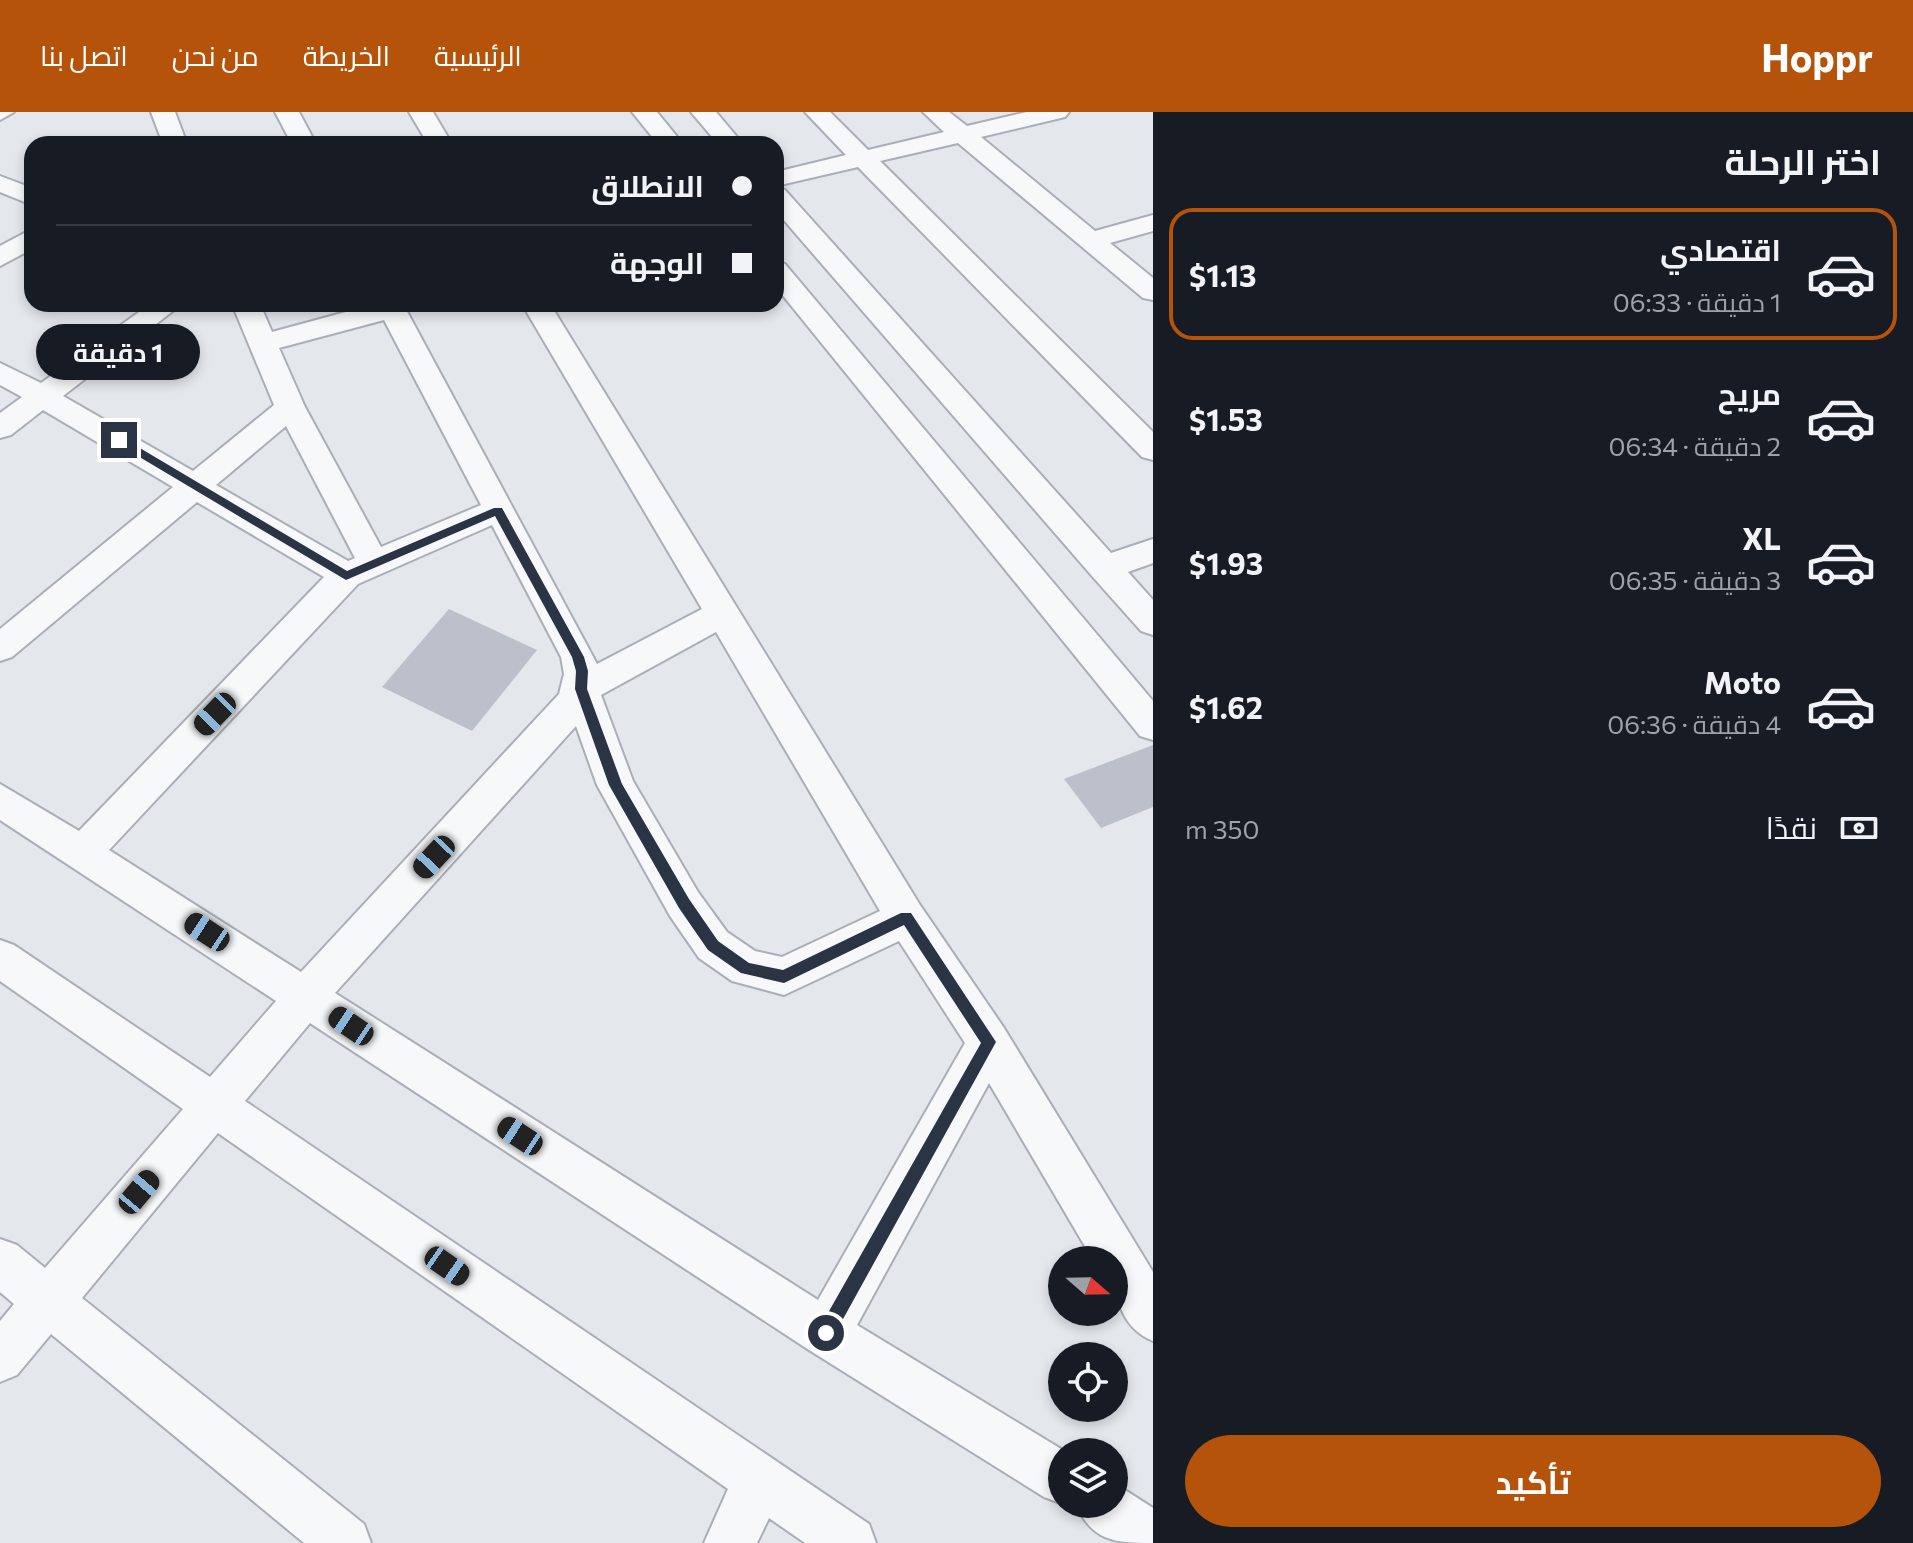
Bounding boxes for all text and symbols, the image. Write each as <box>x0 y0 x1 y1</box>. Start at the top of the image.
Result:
text: Hoppr <box>1761 33 1873 80</box>
text: اتصل بنا <box>40 38 128 72</box>
text: من نحن <box>172 38 259 72</box>
text: الخريطة <box>303 38 390 72</box>
text: الرئيسية <box>434 38 522 72</box>
text: اختر الرحلة <box>1725 138 1881 182</box>
text: الانطلاق <box>591 166 704 203</box>
text: اقتصادي <box>1660 230 1781 267</box>
icon: car <box>1805 238 1877 310</box>
text: الوجهة <box>610 243 704 280</box>
text: $1.13 <box>1189 256 1257 293</box>
text: 1 دقيقة · 06:33 <box>1613 286 1781 317</box>
callout: 1 دقيقة <box>37 324 201 380</box>
text: 1 دقيقة <box>73 336 163 367</box>
text: مريح <box>1718 374 1781 411</box>
icon: car <box>1805 382 1877 454</box>
text: $1.53 <box>1189 400 1263 437</box>
route end <box>101 422 137 458</box>
text: 2 دقيقة · 06:34 <box>1609 430 1781 461</box>
text: XL <box>1742 519 1781 556</box>
icon: car <box>1805 526 1877 598</box>
text: $1.93 <box>1189 544 1263 581</box>
text: 3 دقيقة · 06:35 <box>1609 564 1781 595</box>
text: Moto <box>1704 663 1781 700</box>
icon: car <box>1805 670 1877 742</box>
car <box>190 688 240 740</box>
text: $1.62 <box>1189 688 1263 725</box>
text: 4 دقيقة · 06:36 <box>1607 708 1781 739</box>
icon: cash <box>1837 806 1881 850</box>
text: نقدًا <box>1766 808 1817 845</box>
text: 350 m <box>1185 813 1259 844</box>
car <box>409 831 459 883</box>
car <box>180 909 234 955</box>
car <box>324 1003 378 1049</box>
car <box>493 1113 547 1159</box>
car <box>114 1166 164 1218</box>
car <box>420 1242 474 1290</box>
north arrow <box>1048 1246 1128 1326</box>
map controls <box>1048 1246 1128 1518</box>
route start <box>808 1315 844 1351</box>
button: locate <box>1048 1342 1128 1422</box>
button: تأكيد <box>1185 1435 1881 1527</box>
button: layers <box>1048 1438 1128 1518</box>

